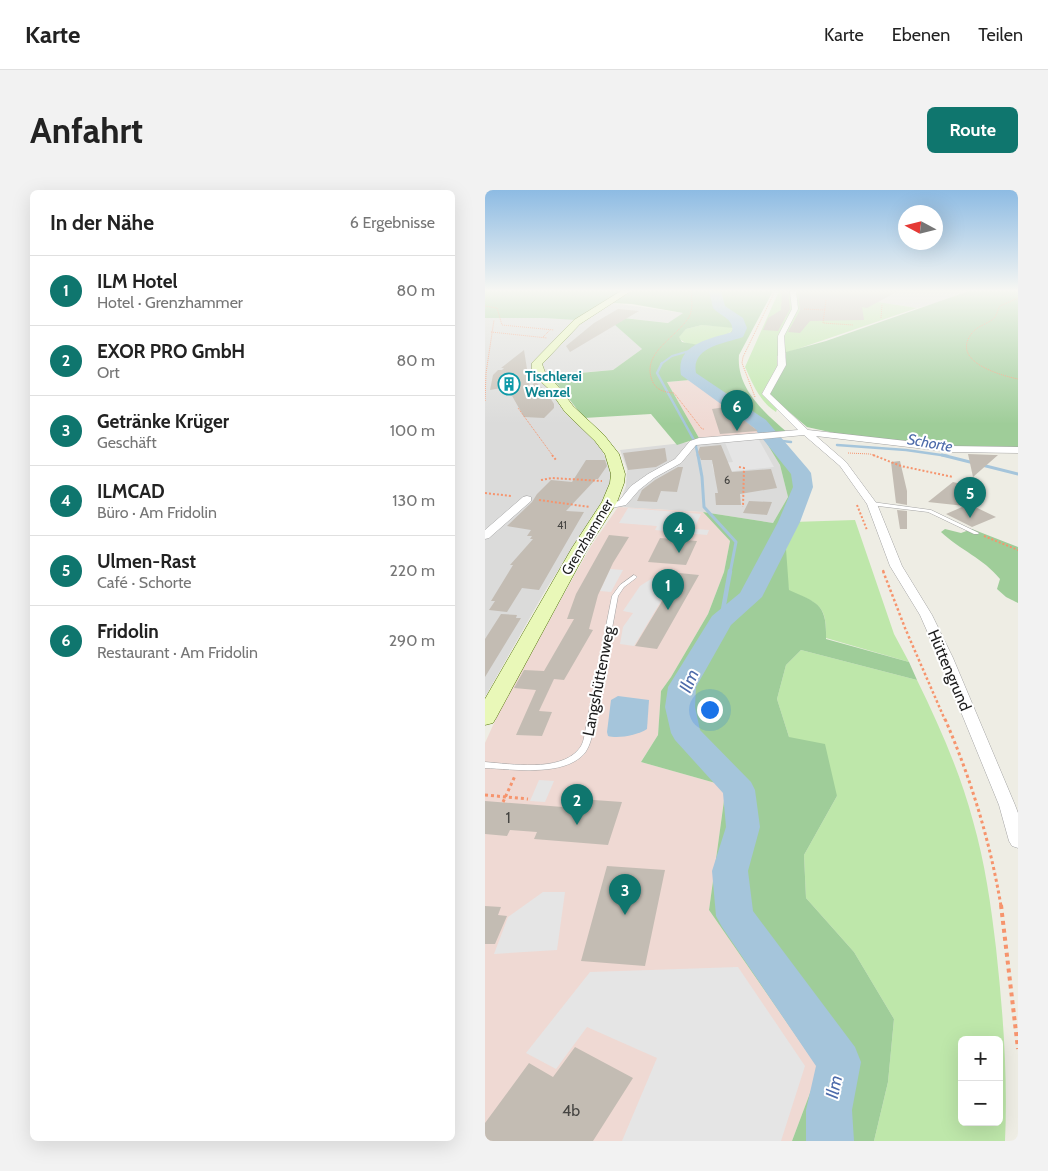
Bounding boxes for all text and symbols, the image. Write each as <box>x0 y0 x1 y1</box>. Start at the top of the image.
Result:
text: Karte <box>25 20 80 49</box>
text: Karte <box>824 24 864 46</box>
text: Ebenen <box>892 24 950 46</box>
text: Teilen <box>978 24 1023 46</box>
button: Route <box>927 107 1018 153</box>
text: Anfahrt <box>30 109 143 152</box>
north arrow <box>898 205 943 250</box>
text: In der Nähe <box>50 210 154 235</box>
text: 6 Ergebnisse <box>350 213 435 232</box>
text: ILM Hotel <box>97 270 178 293</box>
text: 1 <box>63 281 69 300</box>
text: 80 m <box>397 281 435 300</box>
text: Hotel · Grenzhammer <box>97 293 243 312</box>
text: EXOR PRO GmbH <box>97 340 245 363</box>
text: 2 <box>62 351 70 370</box>
text: 80 m <box>397 351 435 370</box>
text: Ort <box>97 363 120 382</box>
place label: Tischlerei Wenzel <box>525 367 582 401</box>
building icon: Tischlerei Wenzel <box>497 372 521 396</box>
pin: 6 <box>721 390 753 431</box>
text: Getränke Krüger <box>97 410 229 433</box>
text: 3 <box>62 421 70 440</box>
text: 100 m <box>390 421 435 440</box>
water label: Schorte <box>906 430 954 456</box>
text: Geschäft <box>97 433 157 452</box>
house number: 6 <box>724 473 730 487</box>
pin: 5 <box>954 477 986 518</box>
text: ILMCAD <box>97 480 165 503</box>
text: 4 <box>61 491 71 510</box>
text: 130 m <box>392 491 435 510</box>
street label: Grenzhammer <box>557 495 617 578</box>
text: Büro · Am Fridolin <box>97 503 217 522</box>
pin: 4 <box>663 512 695 553</box>
house number: 41 <box>557 518 567 532</box>
text: Ulmen-Rast <box>97 550 196 573</box>
text: 5 <box>62 561 70 580</box>
text: 220 m <box>389 561 435 580</box>
pin: 1 <box>652 569 684 610</box>
text: Café · Schorte <box>97 573 191 592</box>
text: Fridolin <box>97 620 159 643</box>
street label: Langshüttenweg <box>579 623 619 738</box>
street label: Hüttengrund <box>924 627 975 714</box>
text: 6 <box>62 631 71 650</box>
text: 290 m <box>389 631 435 650</box>
text: Restaurant · Am Fridolin <box>97 643 258 662</box>
water label: Ilm <box>674 666 704 696</box>
your location <box>697 697 723 723</box>
pin: 2 <box>561 784 593 825</box>
house number: 1 <box>505 808 511 827</box>
pin: 3 <box>609 874 641 915</box>
map controls <box>958 1036 1003 1126</box>
button: + <box>958 1036 1003 1081</box>
water label: Ilm <box>821 1073 847 1101</box>
button: − <box>958 1081 1003 1126</box>
house number: 4b <box>562 1101 580 1120</box>

